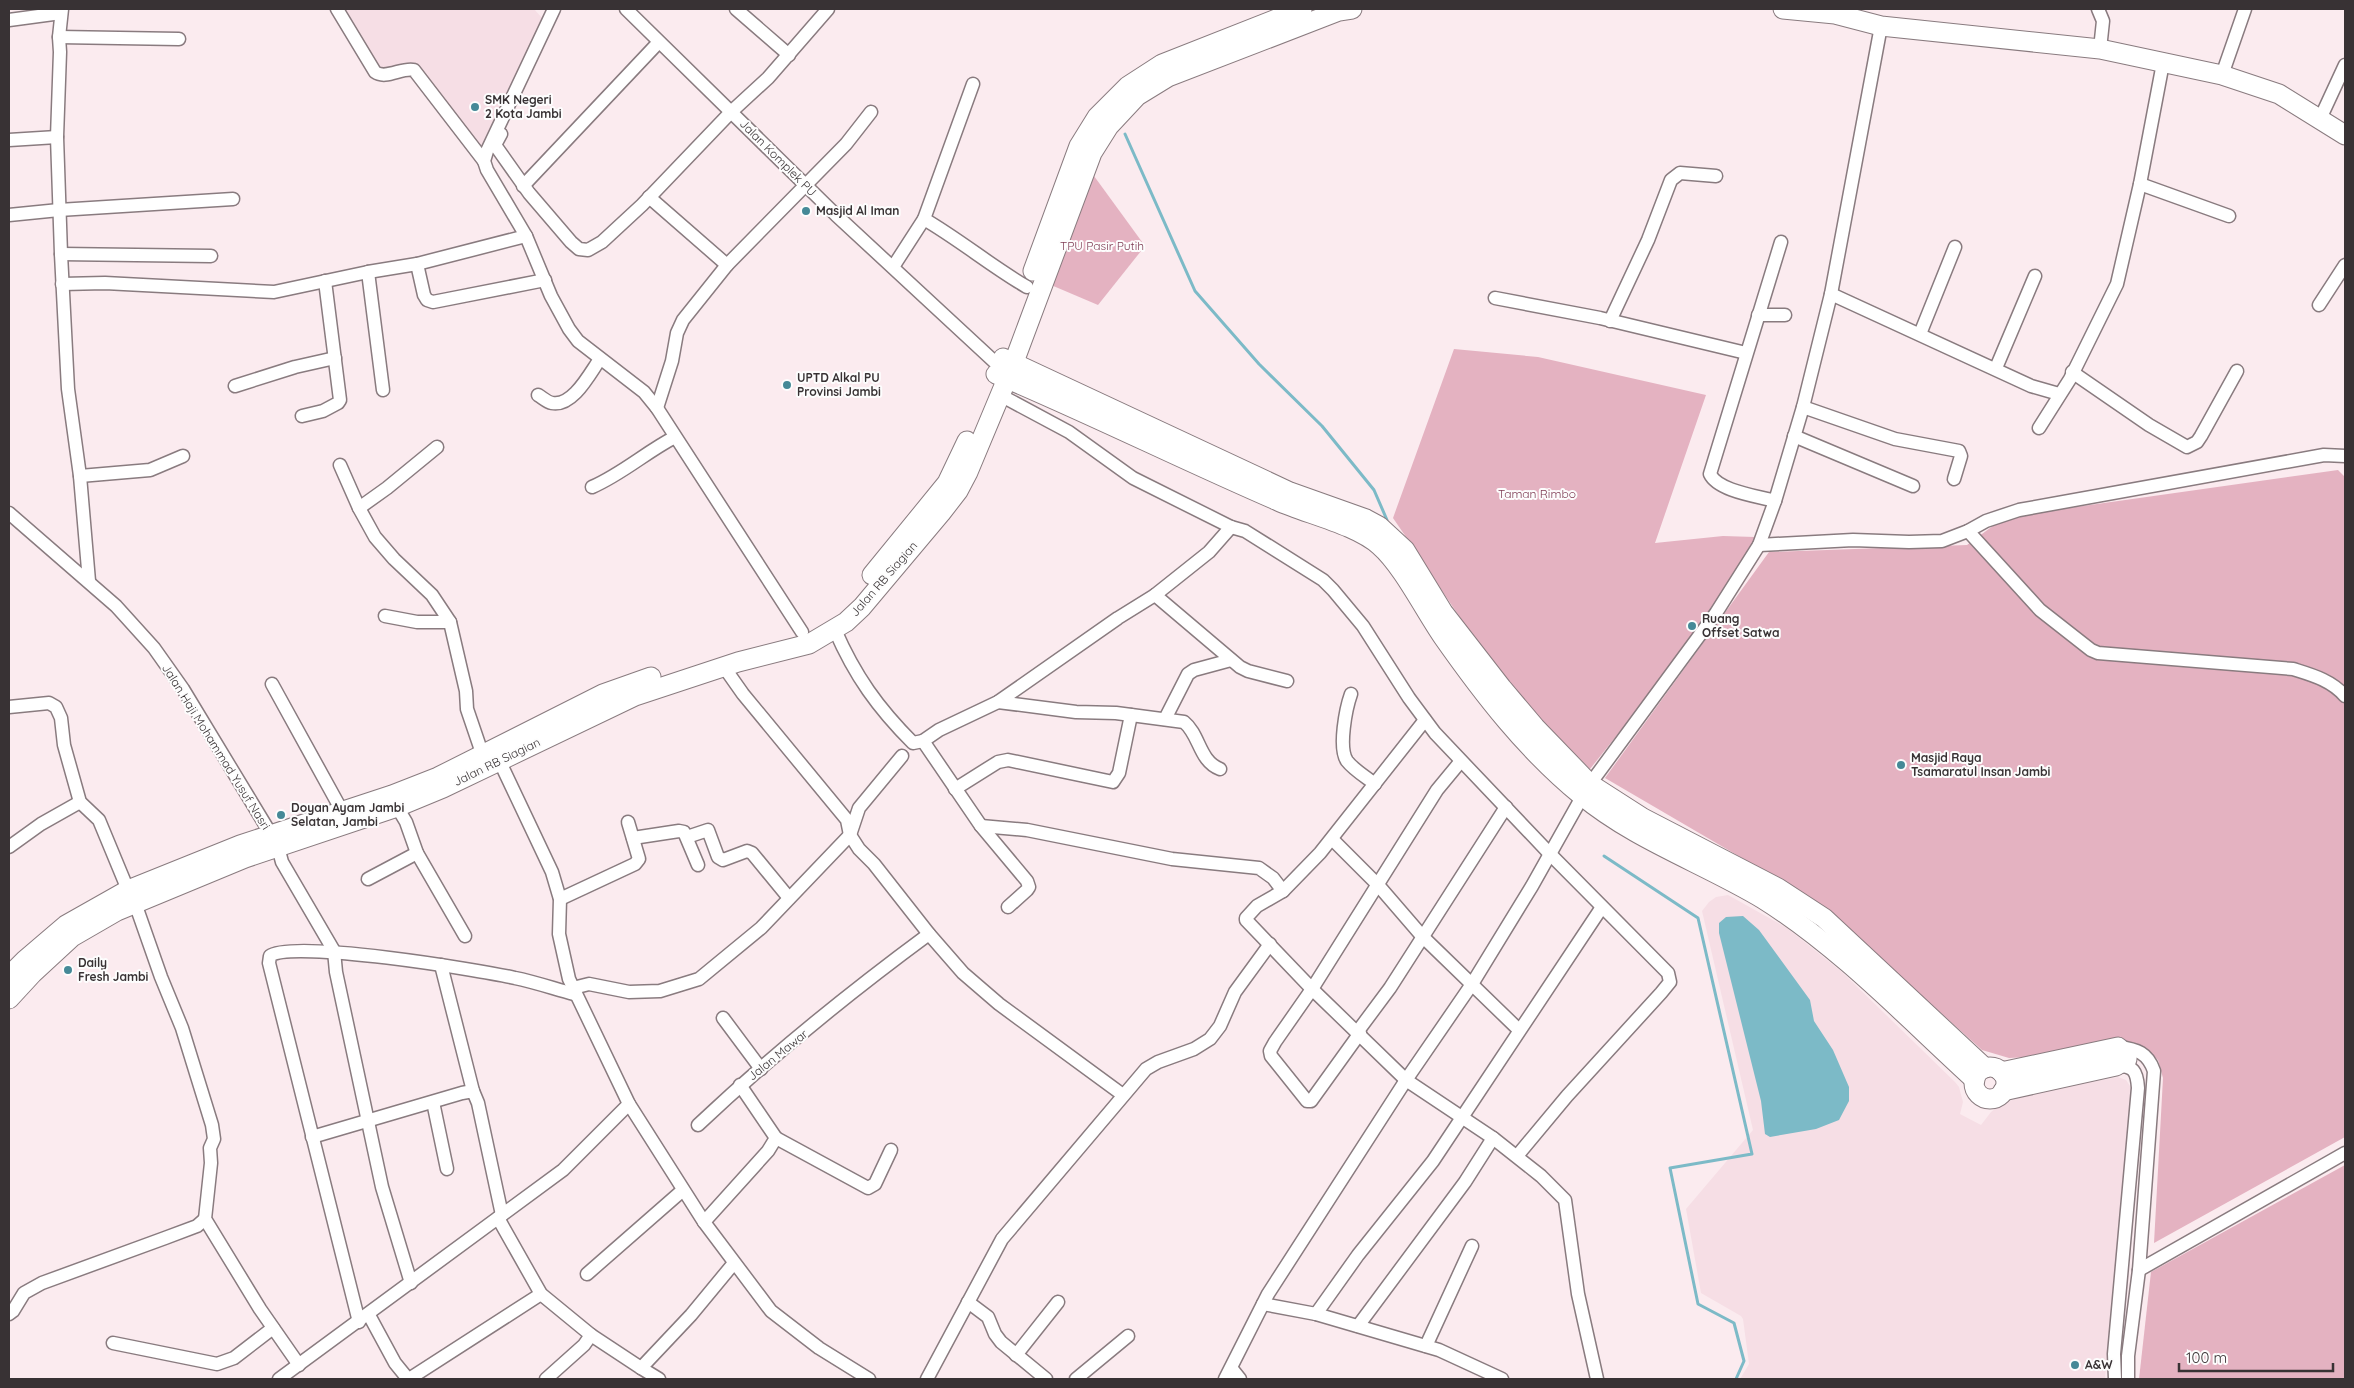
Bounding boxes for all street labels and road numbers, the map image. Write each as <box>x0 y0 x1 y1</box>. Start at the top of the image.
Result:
street label: Jalan Komplek PU <box>737 116 820 199</box>
street label: Jalan RB Siagian <box>847 538 920 619</box>
street label: Jalan Haji Mohammad Yusuf Nasri <box>159 661 274 832</box>
street label: Jalan RB Siagian <box>451 734 542 789</box>
street label: Jalan Mawar <box>745 1026 811 1083</box>

